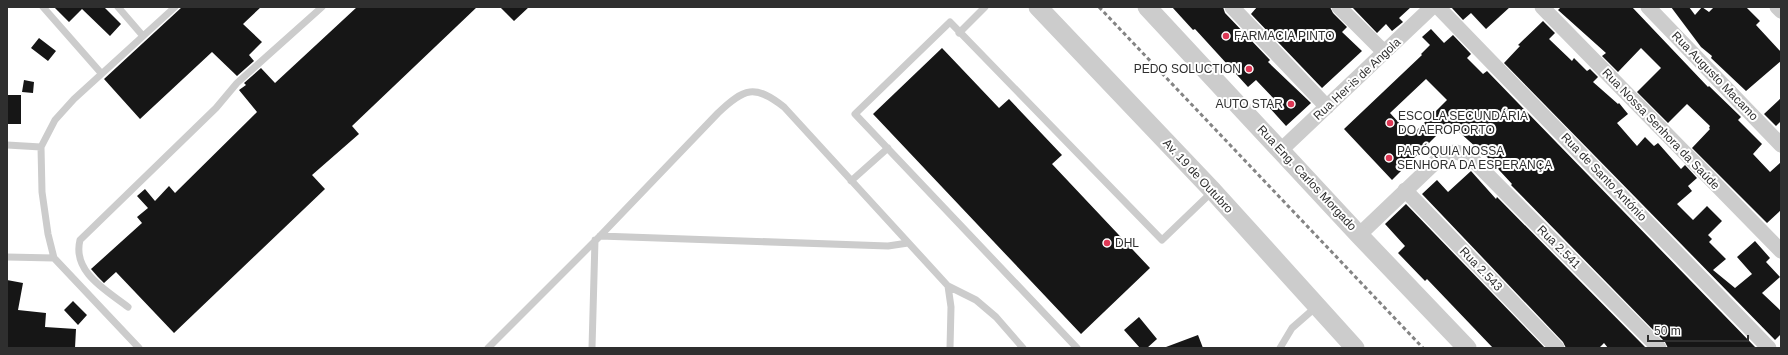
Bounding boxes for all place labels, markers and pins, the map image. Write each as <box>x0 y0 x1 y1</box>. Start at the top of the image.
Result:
place label: FARMACIA PINTO <box>1234 29 1334 43</box>
marker: FARMACIA PINTO <box>1221 31 1231 41</box>
place label: PEDO SOLUCTION <box>1134 62 1241 76</box>
marker: PEDO SOLUCTION <box>1244 64 1254 74</box>
place label: AUTO STAR <box>1215 97 1283 111</box>
marker: AUTO STAR <box>1286 99 1296 109</box>
place label: ESCOLA SECUNDÁRIA DO AEROPORTO <box>1398 108 1528 137</box>
marker: ESCOLA SECUNDÁRIA DO AEROPORTO <box>1385 118 1395 128</box>
place label: PARÓQUIA NOSSA SENHORA DA ESPERANÇA <box>1397 143 1552 172</box>
marker: PARÓQUIA NOSSA SENHORA DA ESPERANÇA <box>1384 153 1394 163</box>
place label: DHL <box>1115 236 1139 250</box>
marker: DHL <box>1102 238 1112 248</box>

